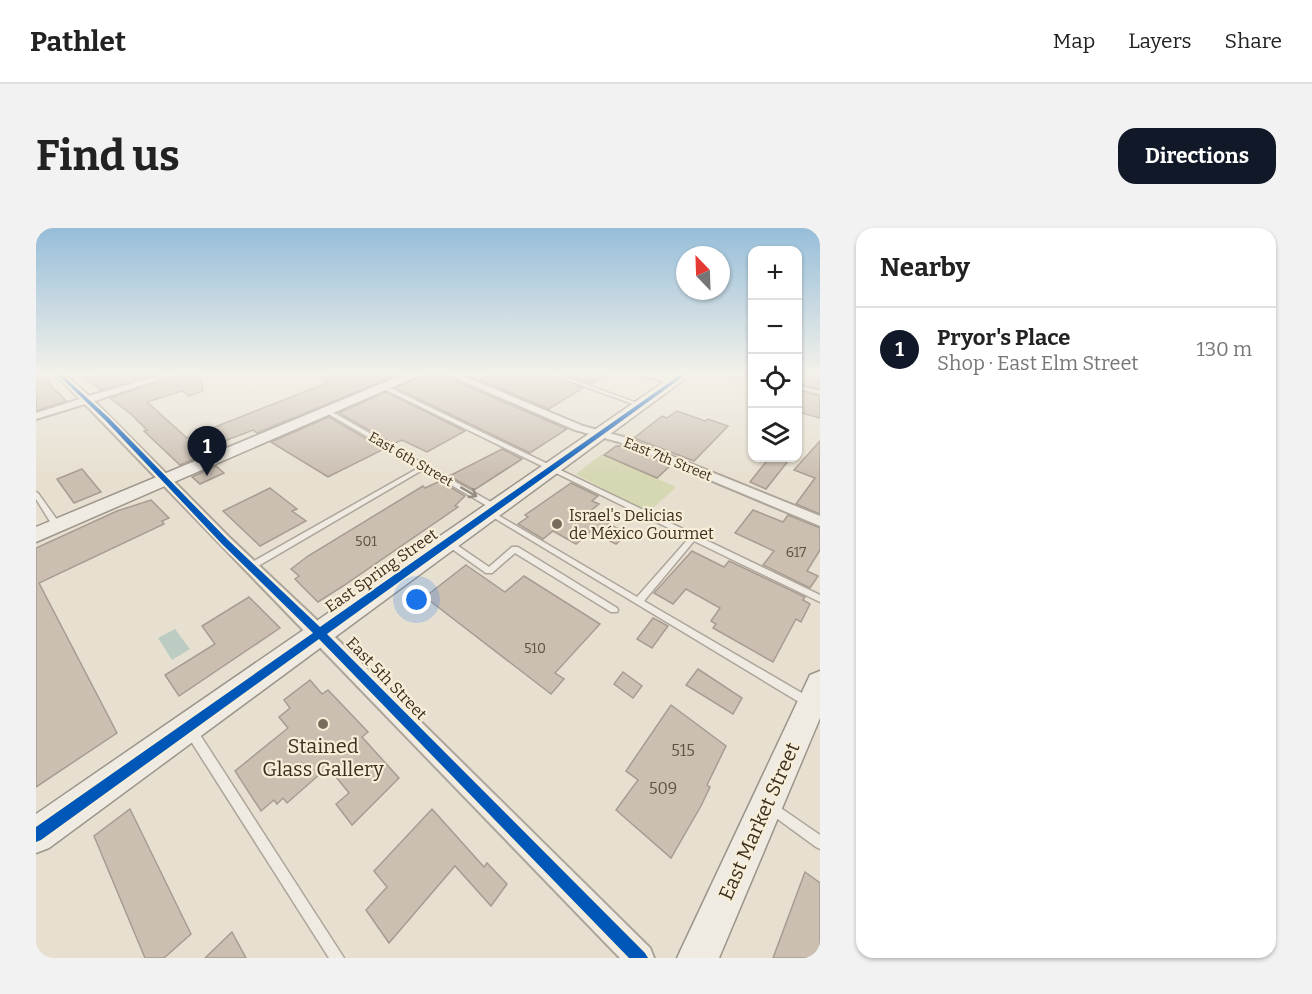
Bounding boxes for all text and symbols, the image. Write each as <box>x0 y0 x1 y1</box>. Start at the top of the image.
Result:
text: Pathlet <box>30 25 126 58</box>
text: Map <box>1053 28 1095 54</box>
text: Layers <box>1128 28 1192 54</box>
text: Share <box>1225 28 1282 54</box>
button: Directions <box>1118 128 1276 184</box>
text: Find us <box>36 131 180 181</box>
north arrow <box>676 246 730 300</box>
map controls <box>748 246 802 462</box>
button: + <box>748 246 802 300</box>
text: Nearby <box>880 252 970 283</box>
button: − <box>748 300 802 354</box>
text: Pryor's Place <box>937 324 1070 351</box>
text: 1 <box>895 337 904 361</box>
text: 130 m <box>1197 337 1252 361</box>
text: Shop · East Elm Street <box>937 351 1139 375</box>
button: locate <box>748 354 802 408</box>
button: layers <box>748 408 802 462</box>
pin: 1 <box>188 426 226 476</box>
street label: East 6th Street <box>365 428 456 491</box>
street label: East 7th Street <box>621 434 714 485</box>
one-way arrow <box>460 487 477 499</box>
place label: Israel's Delicias de México Gourmet <box>569 506 714 543</box>
marker: Israel's Delicias de México Gourmet <box>550 517 564 531</box>
street label: East Spring Street <box>321 524 441 616</box>
house number: 501 <box>355 533 377 550</box>
house number: 617 <box>786 544 806 561</box>
your location <box>402 585 431 614</box>
street label: East 5th Street <box>342 633 431 724</box>
house number: 510 <box>524 640 546 657</box>
marker: Stained Glass Gallery <box>316 717 330 731</box>
place label: Stained Glass Gallery <box>262 734 384 781</box>
street label: East Market Street <box>713 738 805 904</box>
house number: 515 <box>671 741 695 760</box>
house number: 509 <box>649 779 677 798</box>

